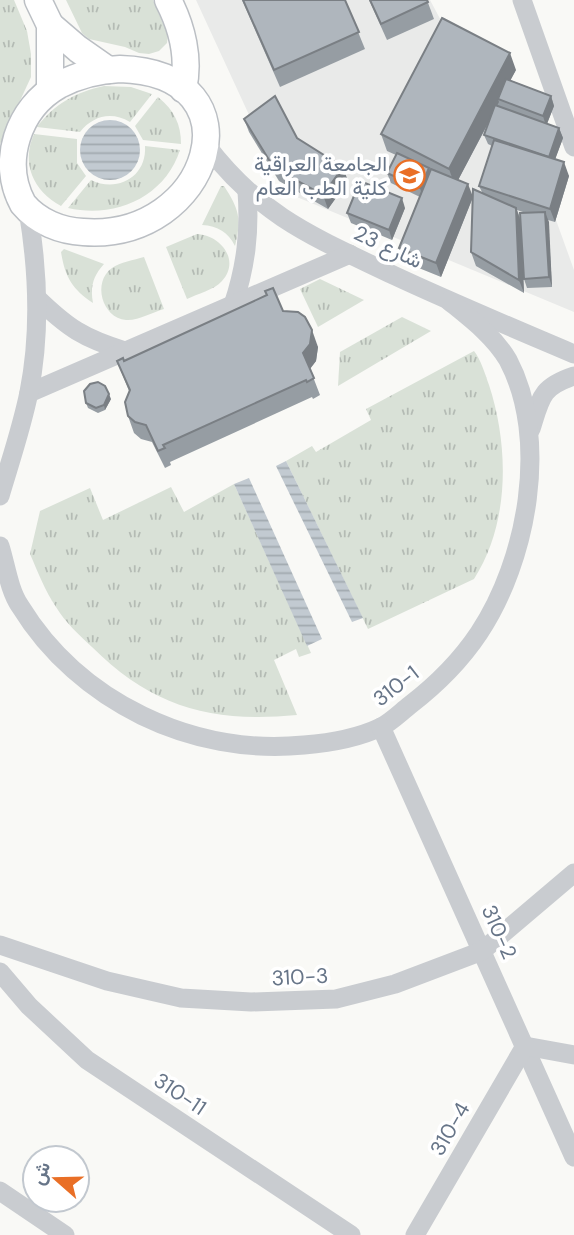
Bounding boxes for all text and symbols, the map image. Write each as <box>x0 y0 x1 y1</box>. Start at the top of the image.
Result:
place label: الجامعة العراقية كلية الطب العام <box>254 150 387 202</box>
school or university icon: الجامعة العراقية كلية الطب العام <box>393 159 427 193</box>
street label: شارع 23 <box>349 219 427 275</box>
street label: 310-1 <box>367 659 425 713</box>
street label: 310-2 <box>475 901 523 963</box>
street label: 310-3 <box>271 962 329 992</box>
street label: 310-11 <box>148 1066 212 1122</box>
street label: 310-4 <box>424 1097 477 1161</box>
north arrow <box>21 1144 91 1214</box>
text: ش <box>25 1158 56 1188</box>

